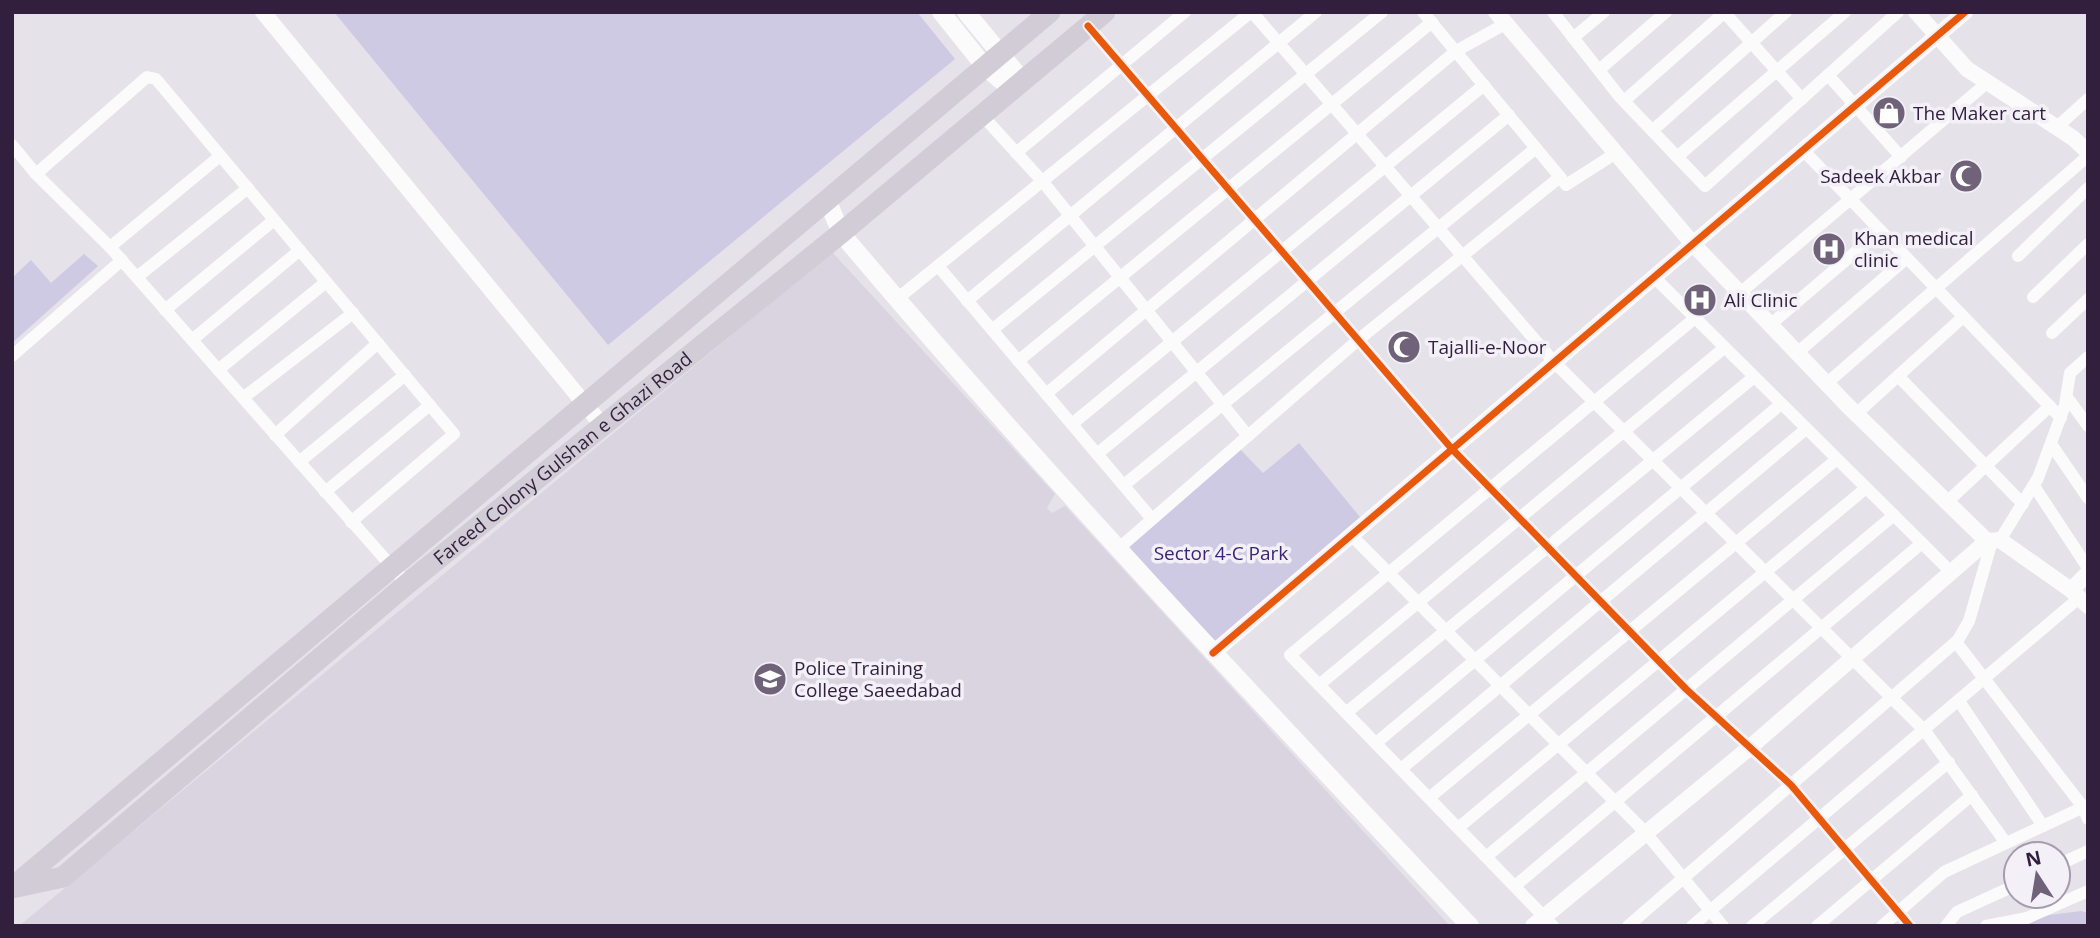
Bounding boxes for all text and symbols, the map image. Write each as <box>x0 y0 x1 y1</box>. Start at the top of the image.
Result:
shop icon: The Maker cart <box>1870 94 1908 132</box>
place label: The Maker cart <box>1913 100 2046 126</box>
mosque icon: Sadeek Akbar <box>1947 157 1985 195</box>
place label: Sadeek Akbar <box>1820 163 1941 189</box>
place label: Khan medical clinic <box>1854 225 1974 273</box>
hospital icon: Khan medical clinic <box>1810 230 1848 268</box>
hospital icon: Ali Clinic <box>1681 281 1719 319</box>
place label: Ali Clinic <box>1724 287 1798 313</box>
mosque icon: Tajalli-e-Noor <box>1385 328 1423 366</box>
place label: Tajalli-e-Noor <box>1428 334 1547 360</box>
street label: Fareed Colony Gulshan e Ghazi Road <box>428 346 697 571</box>
park label: Sector 4-C Park <box>1154 540 1288 566</box>
place label: Police Training College Saeedabad <box>794 655 962 703</box>
school or university icon: Police Training College Saeedabad <box>751 660 789 698</box>
north arrow <box>2002 840 2072 910</box>
text: N <box>2023 844 2044 873</box>

